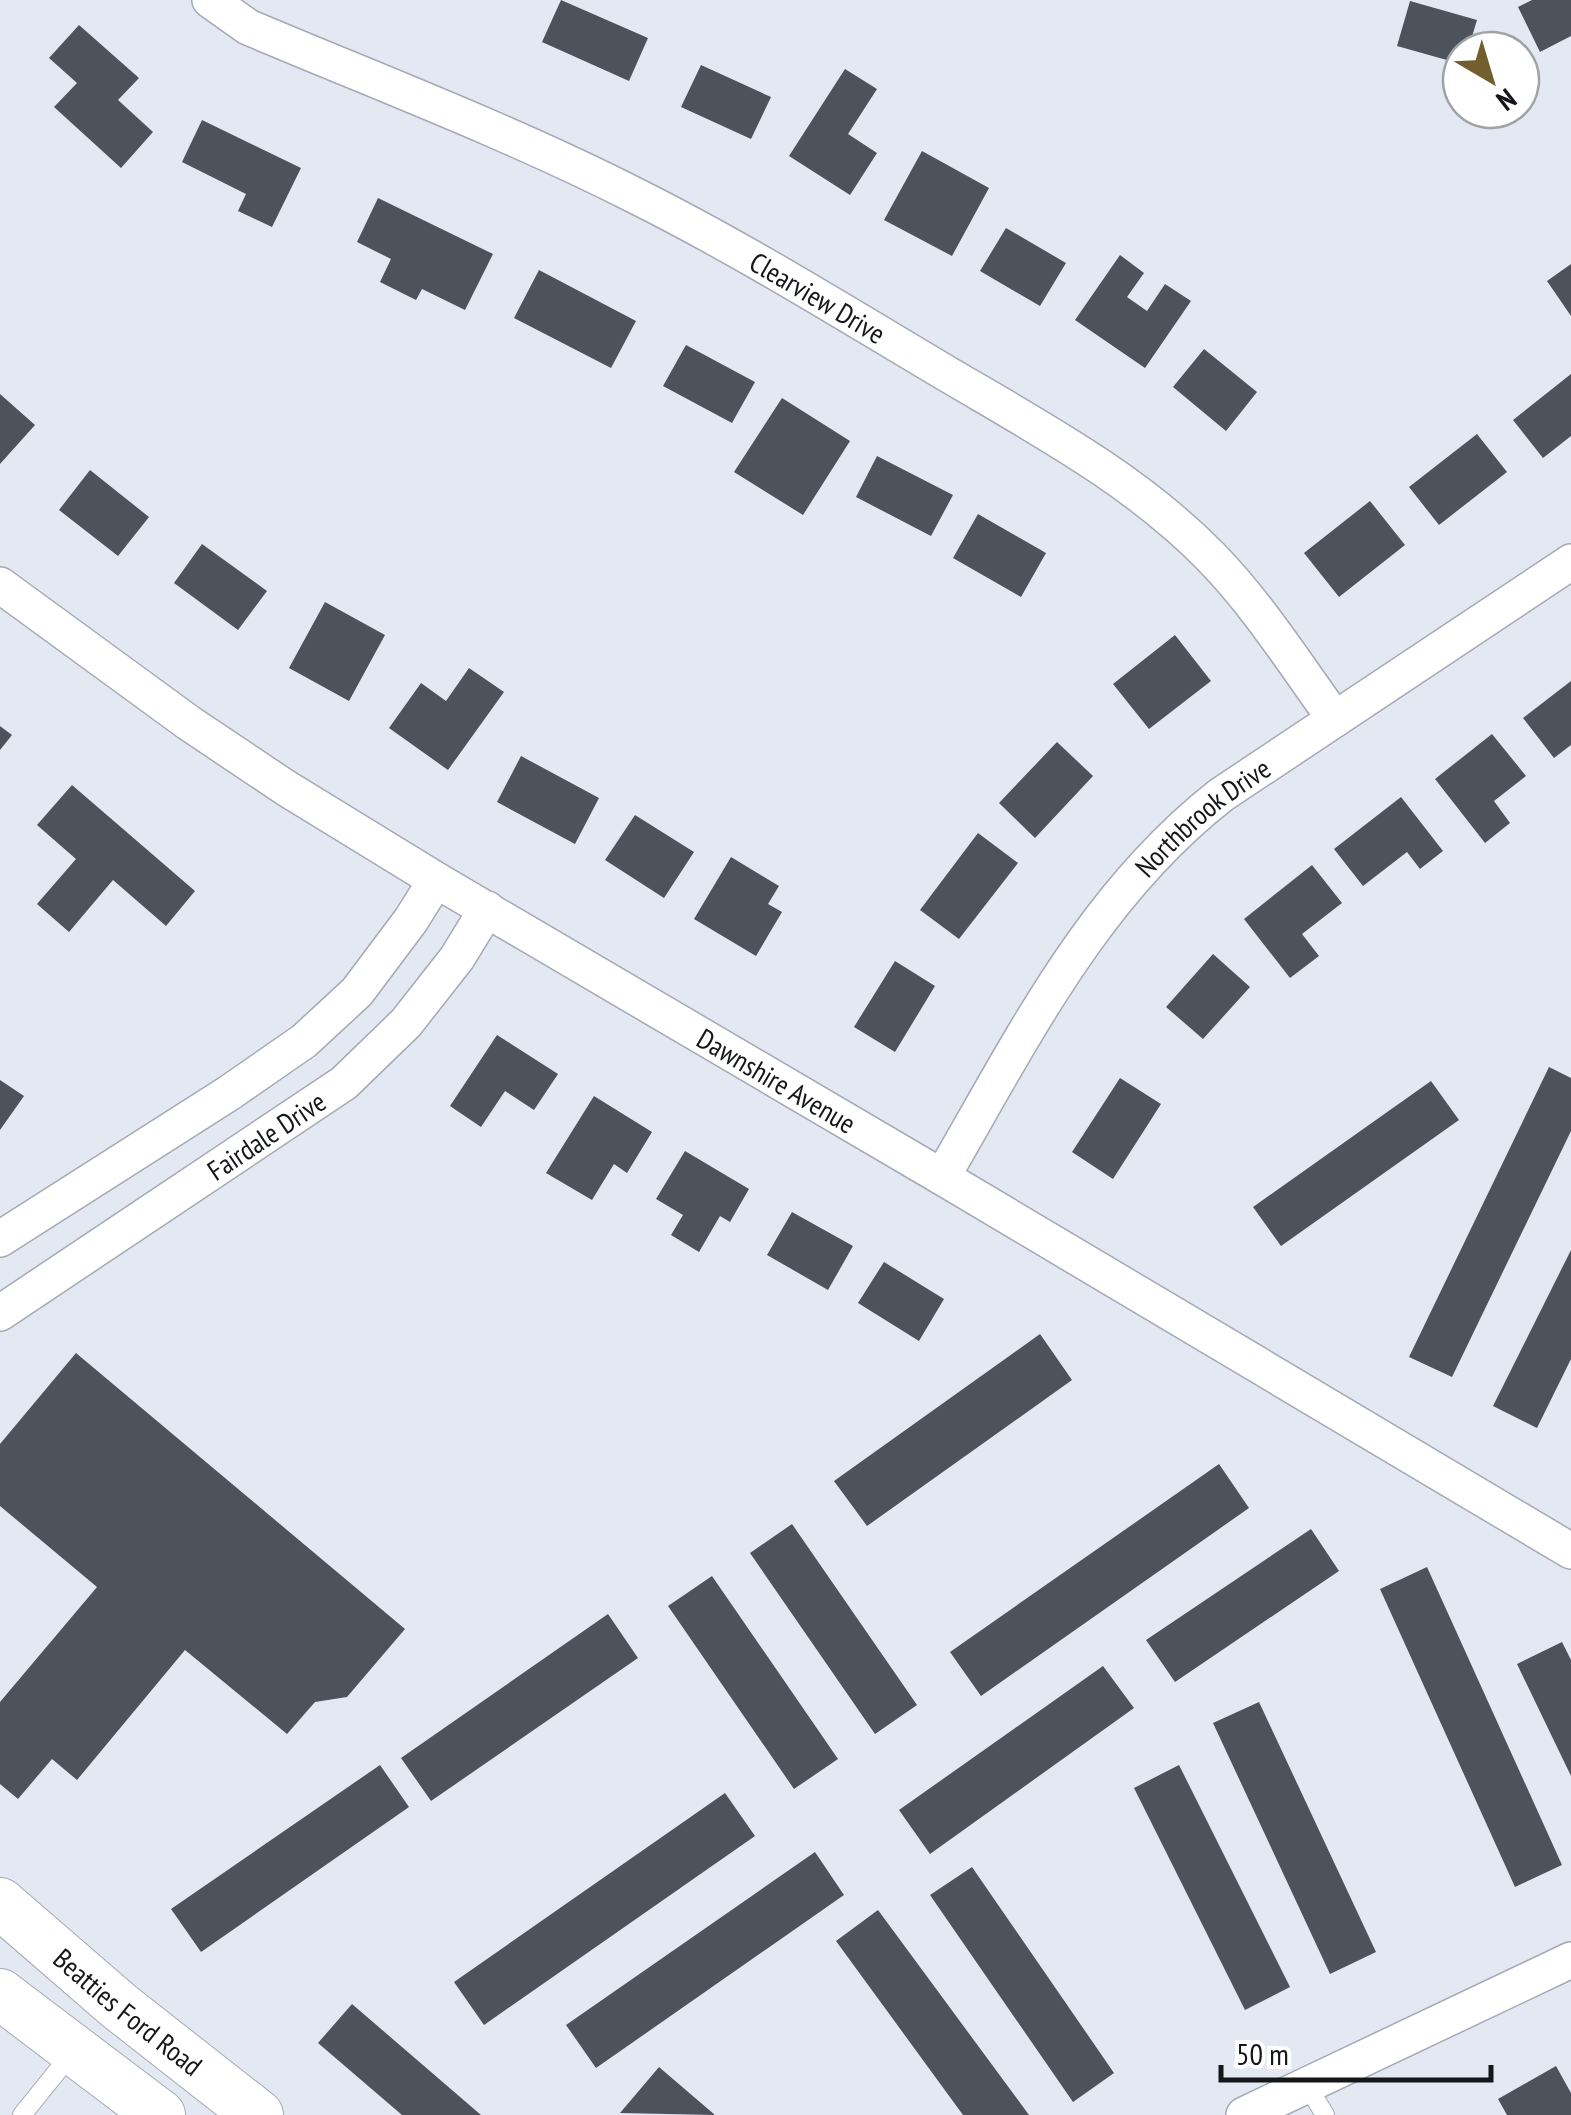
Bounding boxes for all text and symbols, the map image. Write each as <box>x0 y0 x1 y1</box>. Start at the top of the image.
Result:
north arrow <box>1441 30 1541 130</box>
text: N <box>1489 81 1524 119</box>
street label: Clearview Drive <box>744 243 893 351</box>
street label: Northbrook Drive <box>1126 749 1277 884</box>
street label: Dawnshire Avenue <box>691 1019 863 1141</box>
street label: Fairdale Drive <box>200 1082 332 1188</box>
street label: Beatties Ford Road <box>46 1940 210 2083</box>
scale bar <box>1221 2020 1491 2082</box>
text: 50 m <box>1236 2034 1289 2073</box>

